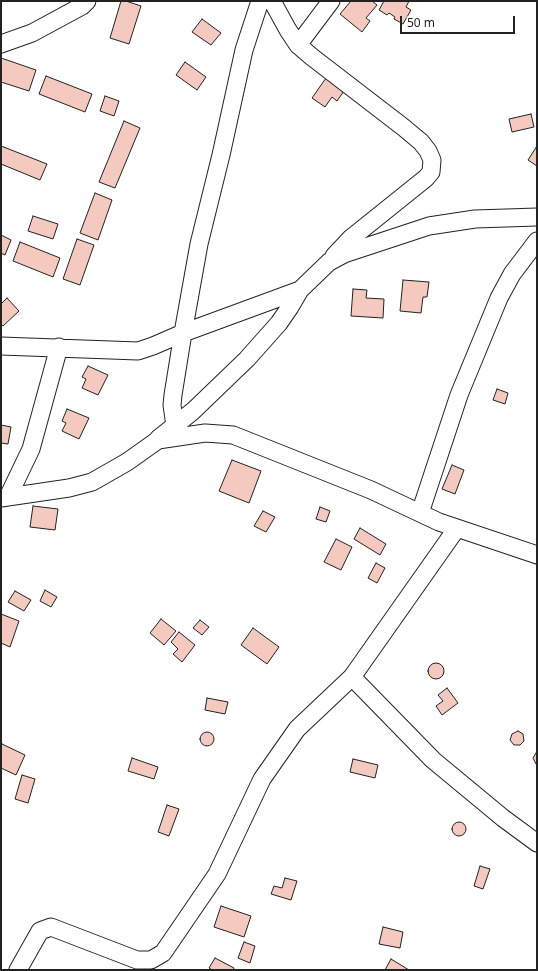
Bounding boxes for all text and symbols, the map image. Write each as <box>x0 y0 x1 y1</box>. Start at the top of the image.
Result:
scale bar <box>402 8 517 34</box>
text: 50 m <box>407 14 435 31</box>

